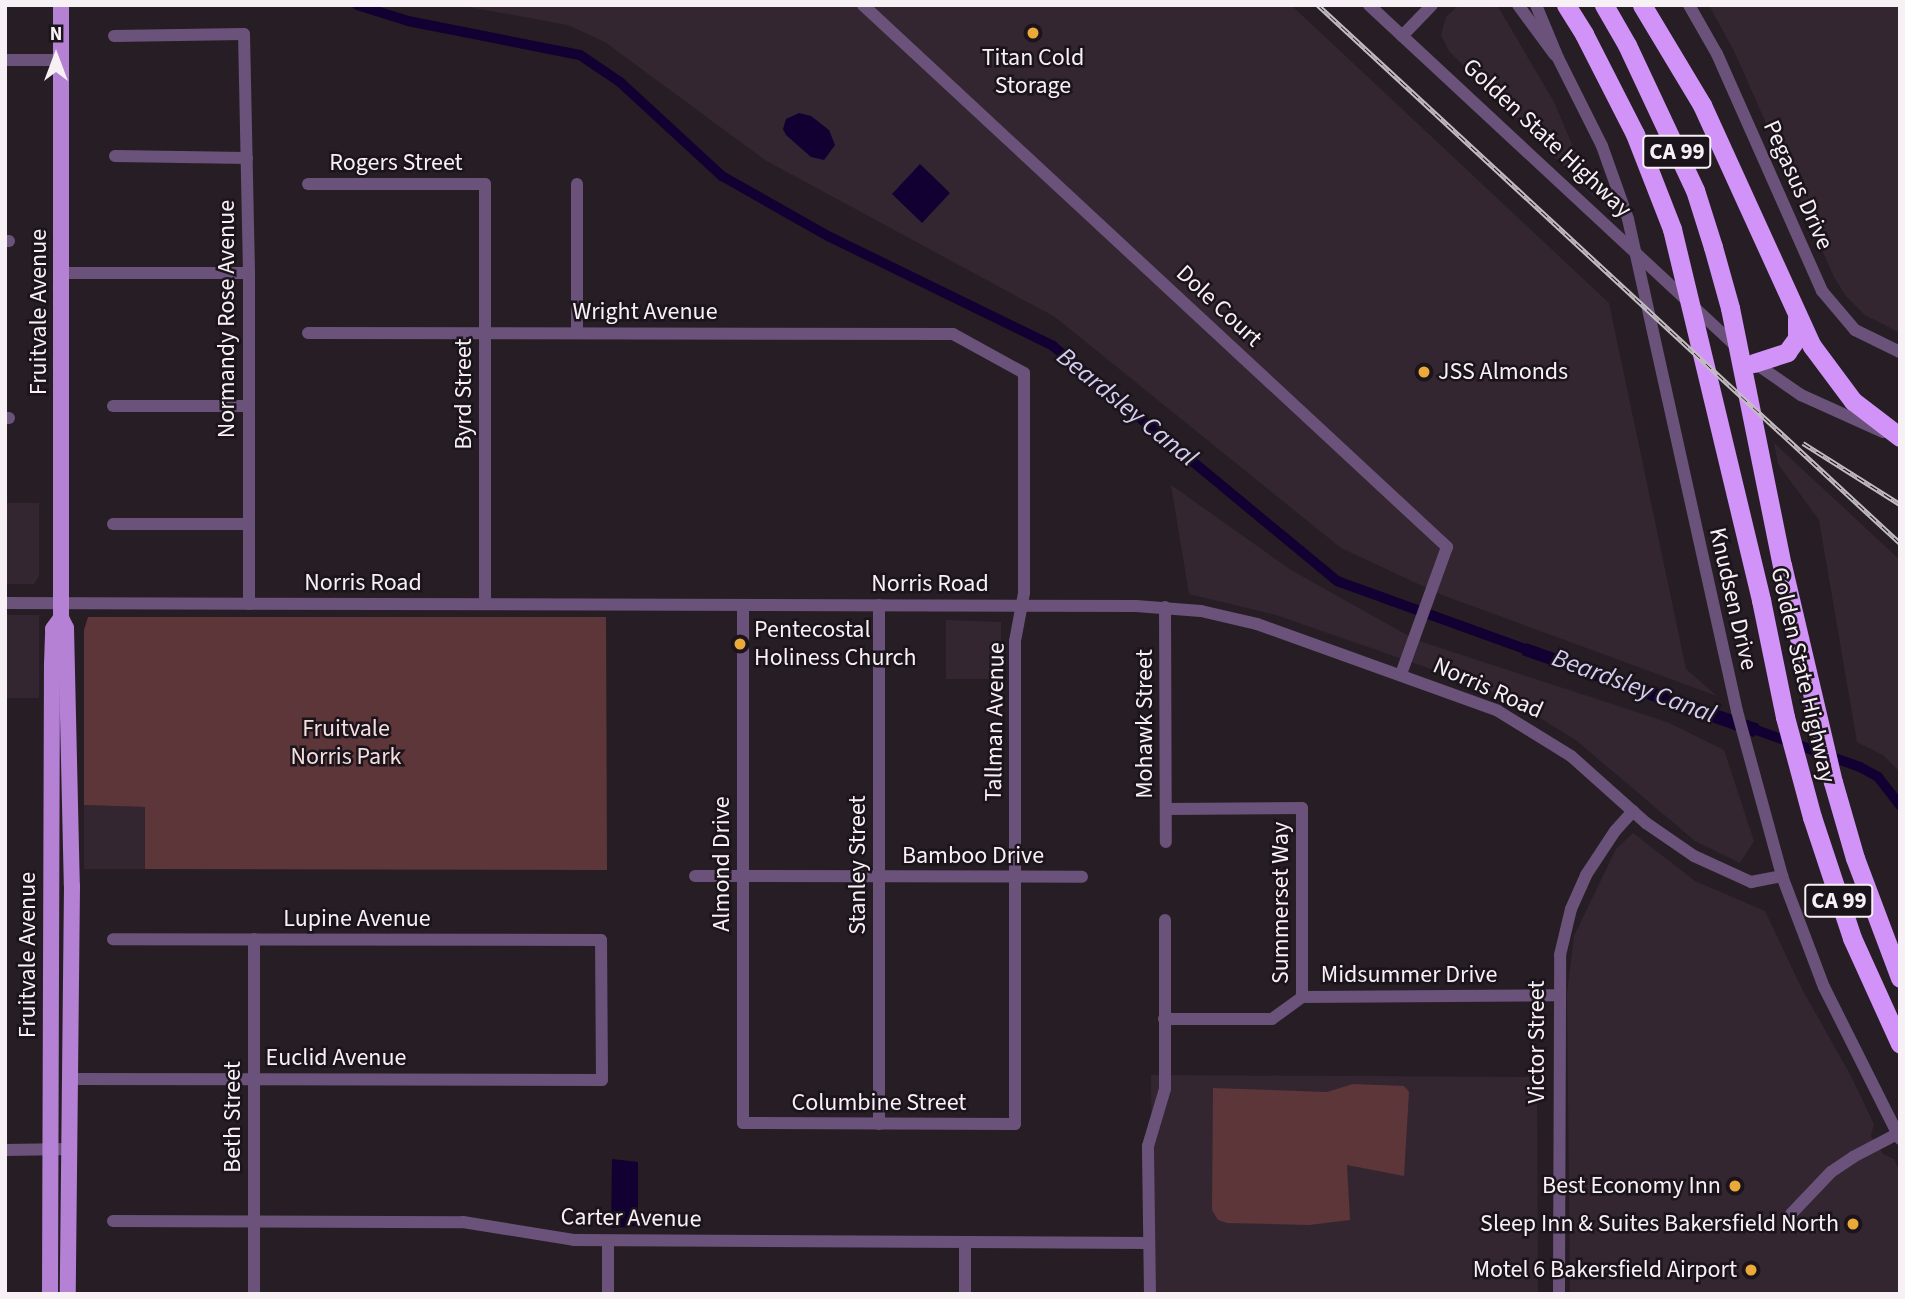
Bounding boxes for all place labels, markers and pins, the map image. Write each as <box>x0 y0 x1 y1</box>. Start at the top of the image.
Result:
marker: Titan Cold Storage <box>1025 25 1041 41</box>
place label: Titan Cold Storage <box>982 44 1084 100</box>
place label: JSS Almonds <box>1438 358 1568 386</box>
marker: JSS Almonds <box>1416 364 1432 380</box>
place label: Pentecostal Holiness Church <box>754 616 917 672</box>
marker: Pentecostal Holiness Church <box>732 636 748 652</box>
place label: Best Economy Inn <box>1542 1172 1721 1200</box>
marker: Best Economy Inn <box>1727 1178 1743 1194</box>
place label: Sleep Inn & Suites Bakersfield North <box>1480 1210 1839 1238</box>
marker: Sleep Inn & Suites Bakersfield North <box>1845 1216 1861 1232</box>
place label: Motel 6 Bakersfield Airport <box>1473 1256 1737 1284</box>
marker: Motel 6 Bakersfield Airport <box>1743 1262 1759 1278</box>

